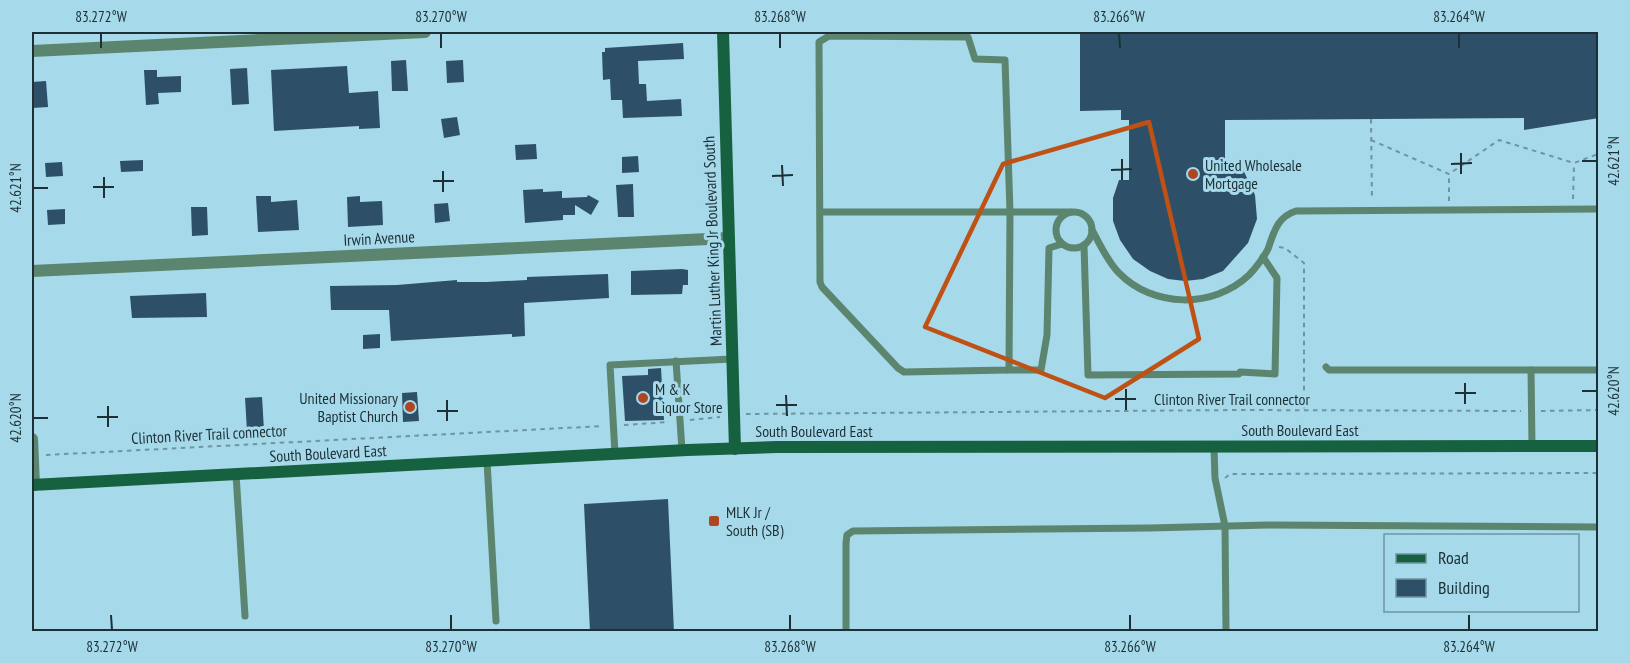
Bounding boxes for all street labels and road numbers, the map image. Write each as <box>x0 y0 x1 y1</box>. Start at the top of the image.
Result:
street label: Martin Luther King Jr Boulevard South <box>698 136 726 346</box>
street label: Irwin Avenue <box>343 226 415 250</box>
street label: Clinton River Trail connector <box>1154 389 1311 409</box>
street label: Clinton River Trail connector <box>131 420 288 448</box>
street label: South Boulevard East <box>1241 420 1359 440</box>
street label: South Boulevard East <box>755 421 873 441</box>
street label: South Boulevard East <box>269 440 388 466</box>

